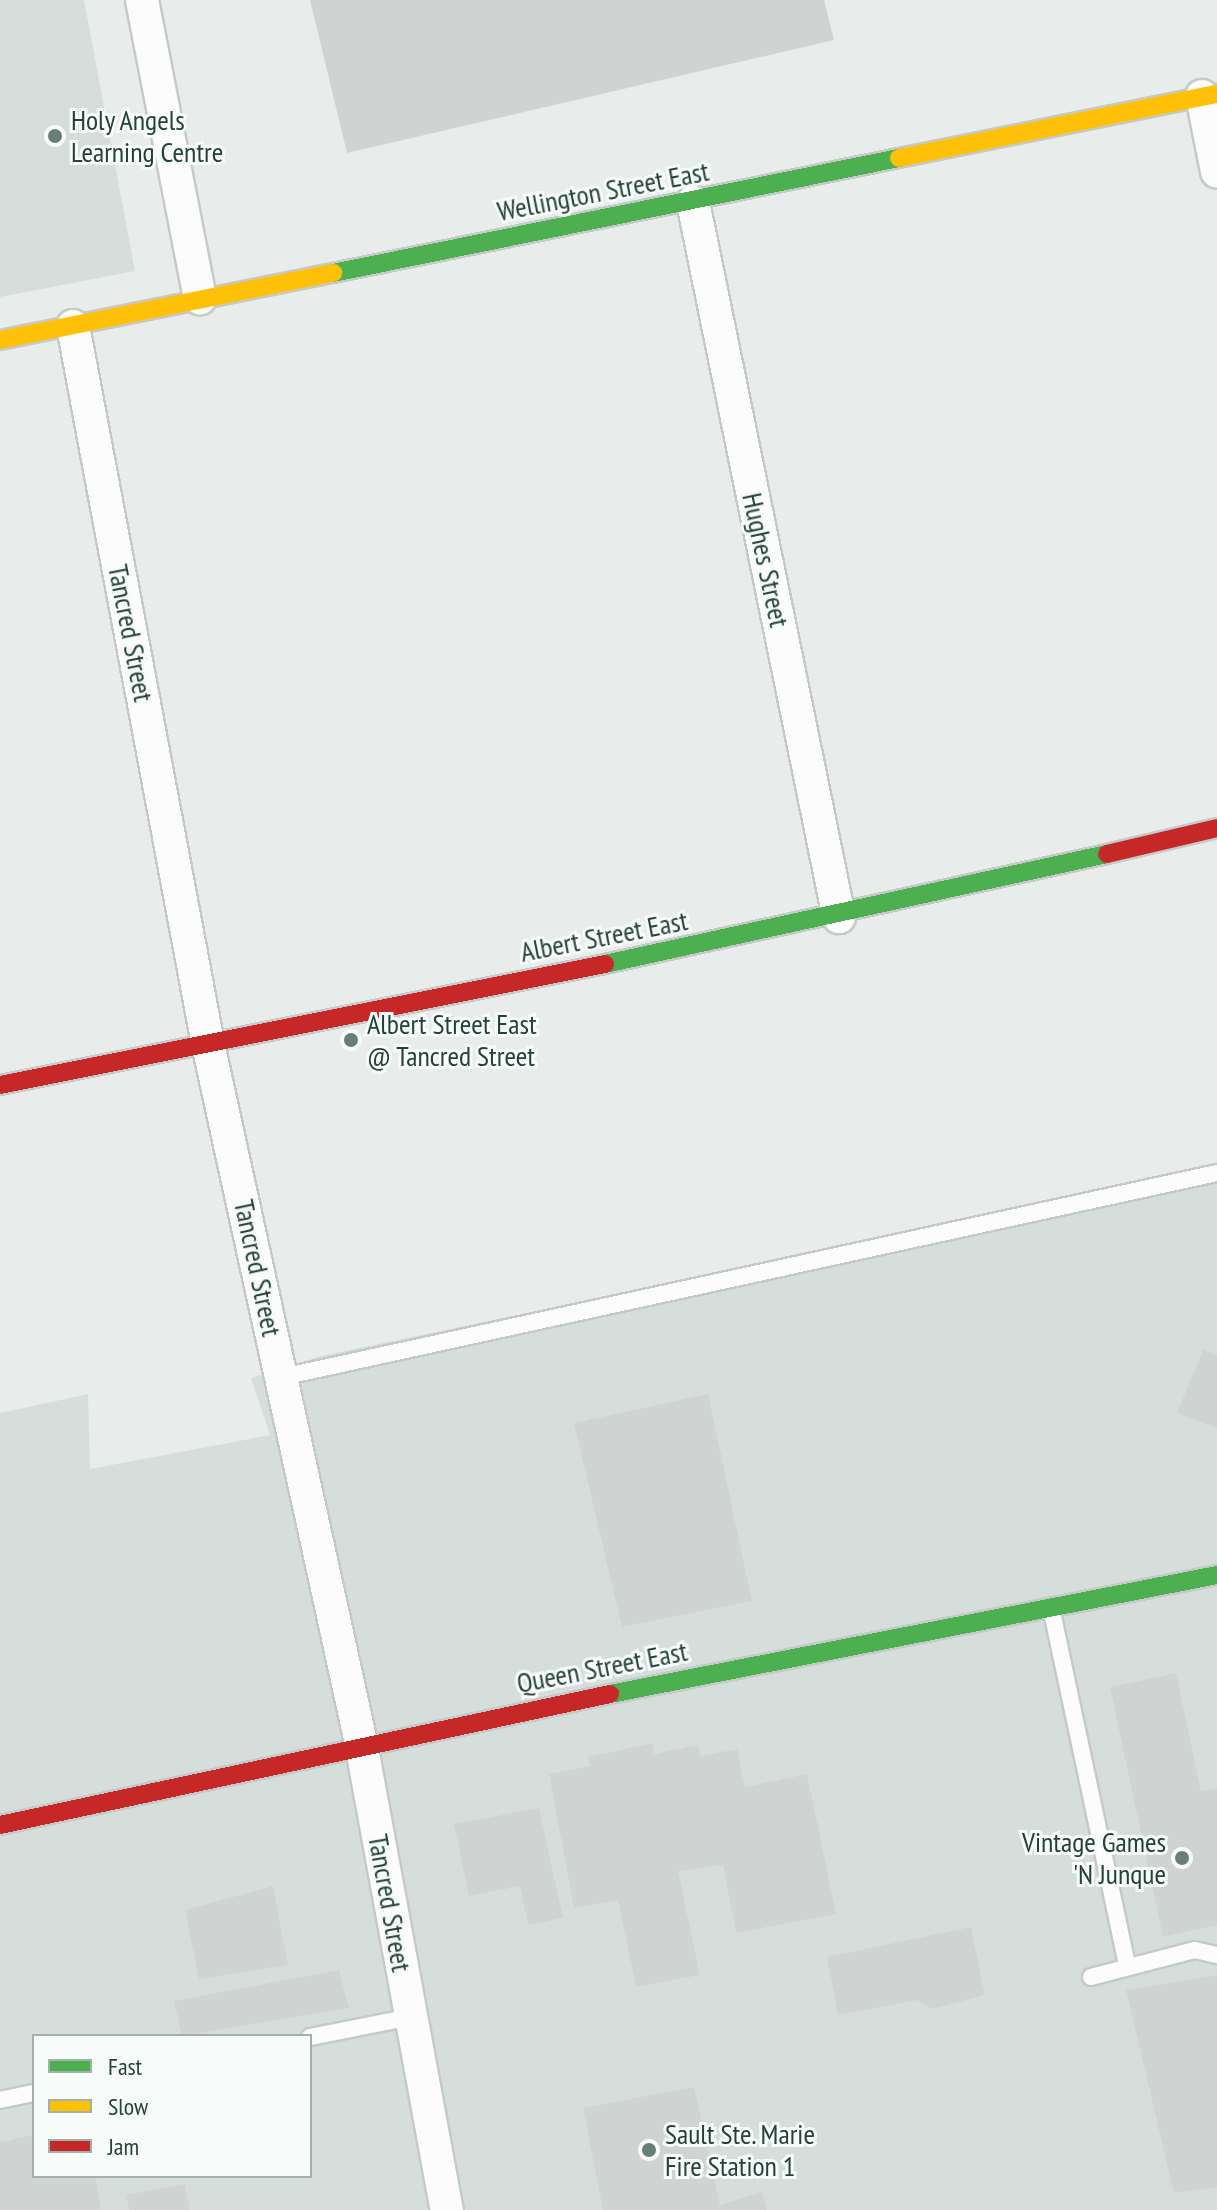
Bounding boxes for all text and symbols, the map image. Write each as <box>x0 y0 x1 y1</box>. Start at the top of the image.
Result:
place label: Holy Angels Learning Centre <box>71 103 223 169</box>
marker: Holy Angels Learning Centre <box>46 127 64 145</box>
street label: Wellington Street East <box>494 154 712 228</box>
street label: Hughes Street <box>735 490 797 630</box>
street label: Tancred Street <box>101 562 161 704</box>
street label: Albert Street East <box>517 903 691 969</box>
place label: Albert Street East @ Tancred Street <box>367 1007 537 1073</box>
marker: Albert Street East @ Tancred Street <box>342 1031 360 1049</box>
street label: Tancred Street <box>227 1197 289 1339</box>
street label: Queen Street East <box>514 1634 690 1700</box>
place label: Vintage Games 'N Junque <box>1022 1825 1166 1891</box>
street label: Tancred Street <box>361 1832 419 1974</box>
marker: Vintage Games 'N Junque <box>1173 1849 1191 1867</box>
legend <box>32 2034 312 2178</box>
text: Fast <box>108 2051 142 2082</box>
text: Slow <box>108 2091 148 2122</box>
place label: Sault Ste. Marie Fire Station 1 <box>665 2117 817 2183</box>
text: Jam <box>108 2131 139 2162</box>
marker: Sault Ste. Marie Fire Station 1 <box>640 2141 658 2159</box>

